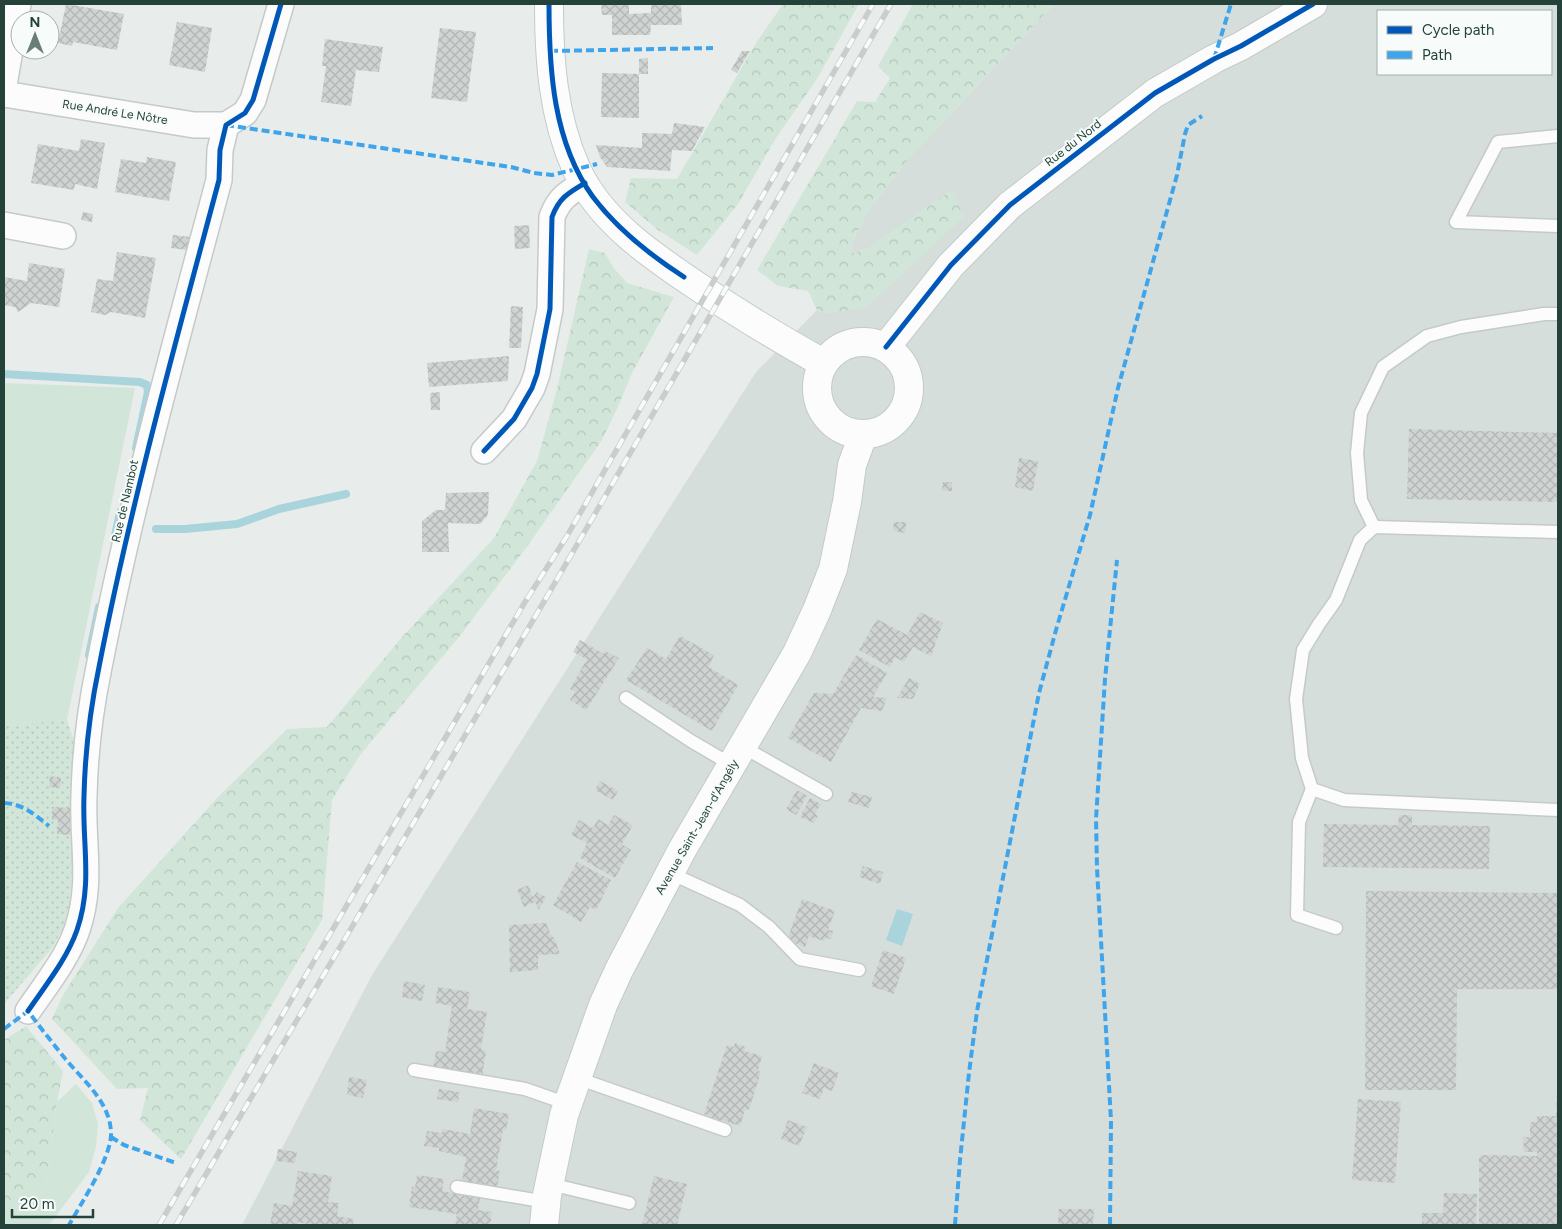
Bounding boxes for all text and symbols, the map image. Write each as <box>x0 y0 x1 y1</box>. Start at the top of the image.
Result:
north arrow <box>10 10 60 60</box>
legend <box>1377 10 1552 75</box>
text: N <box>30 14 40 31</box>
text: Cycle path <box>1422 21 1494 39</box>
text: Path <box>1422 46 1452 64</box>
street label: Rue André Le Nôtre <box>61 97 169 127</box>
street label: Rue du Nord <box>1042 117 1104 169</box>
street label: Rue de Nambot <box>109 458 141 544</box>
street label: Avenue Saint-Jean-d'Angély <box>653 756 742 897</box>
scale bar <box>12 1186 94 1218</box>
text: 20 m <box>20 1195 54 1213</box>

